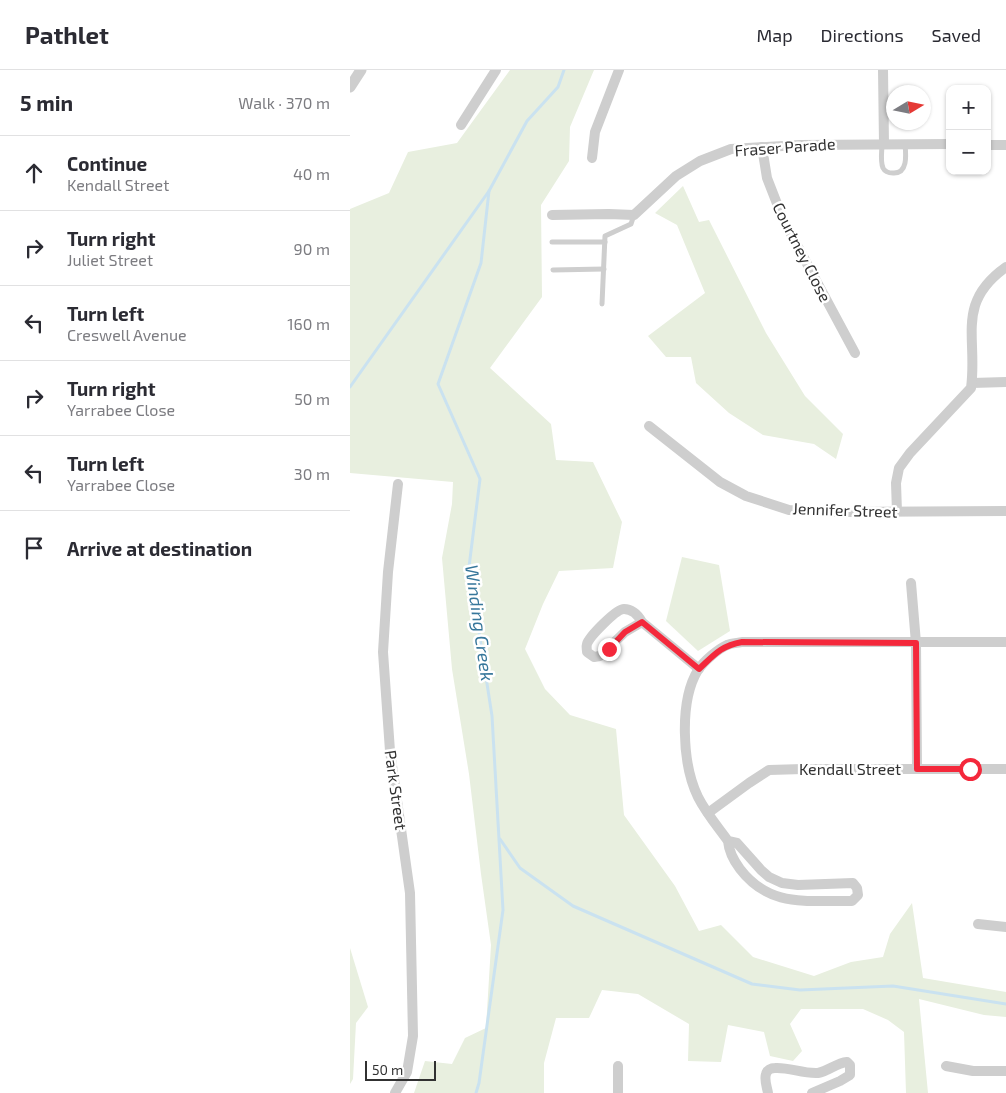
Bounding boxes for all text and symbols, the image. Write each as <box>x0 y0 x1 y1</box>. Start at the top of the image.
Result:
text: Pathlet <box>25 20 109 49</box>
text: Map <box>756 24 793 46</box>
text: Directions <box>821 24 904 46</box>
text: Saved <box>932 24 981 46</box>
north arrow <box>886 85 931 130</box>
map controls <box>946 85 991 175</box>
button: + <box>946 85 991 130</box>
text: 5 min <box>20 90 73 115</box>
text: Walk · 370 m <box>238 93 330 112</box>
button: − <box>946 130 991 175</box>
street label: Fraser Parade <box>734 134 836 160</box>
text: Continue <box>67 152 147 175</box>
icon: ahead <box>20 159 48 187</box>
text: 40 m <box>293 164 330 183</box>
text: Kendall Street <box>67 175 169 194</box>
street label: Courtney Close <box>769 199 836 305</box>
text: Turn right <box>67 227 155 250</box>
icon: right <box>20 234 48 262</box>
text: 90 m <box>294 239 330 258</box>
text: Juliet Street <box>67 250 153 269</box>
text: Turn left <box>67 302 144 325</box>
icon: left <box>20 309 48 337</box>
text: 160 m <box>287 314 330 333</box>
text: Creswell Avenue <box>67 325 187 344</box>
text: Turn right <box>67 377 155 400</box>
icon: right <box>20 384 48 412</box>
text: 50 m <box>294 389 330 408</box>
text: Yarrabee Close <box>67 400 175 419</box>
text: Turn left <box>67 452 144 475</box>
icon: left <box>20 459 48 487</box>
text: 30 m <box>294 464 330 483</box>
text: Yarrabee Close <box>67 475 175 494</box>
street label: Jennifer Street <box>792 498 898 521</box>
icon: arrive <box>20 534 48 562</box>
text: Arrive at destination <box>67 537 252 560</box>
water label: Winding Creek <box>461 563 499 682</box>
route end <box>598 638 621 661</box>
street label: Park Street <box>381 749 412 831</box>
route start <box>959 758 982 781</box>
street label: Kendall Street <box>799 759 901 778</box>
scale bar <box>365 1058 436 1081</box>
text: 50 m <box>372 1061 403 1078</box>

